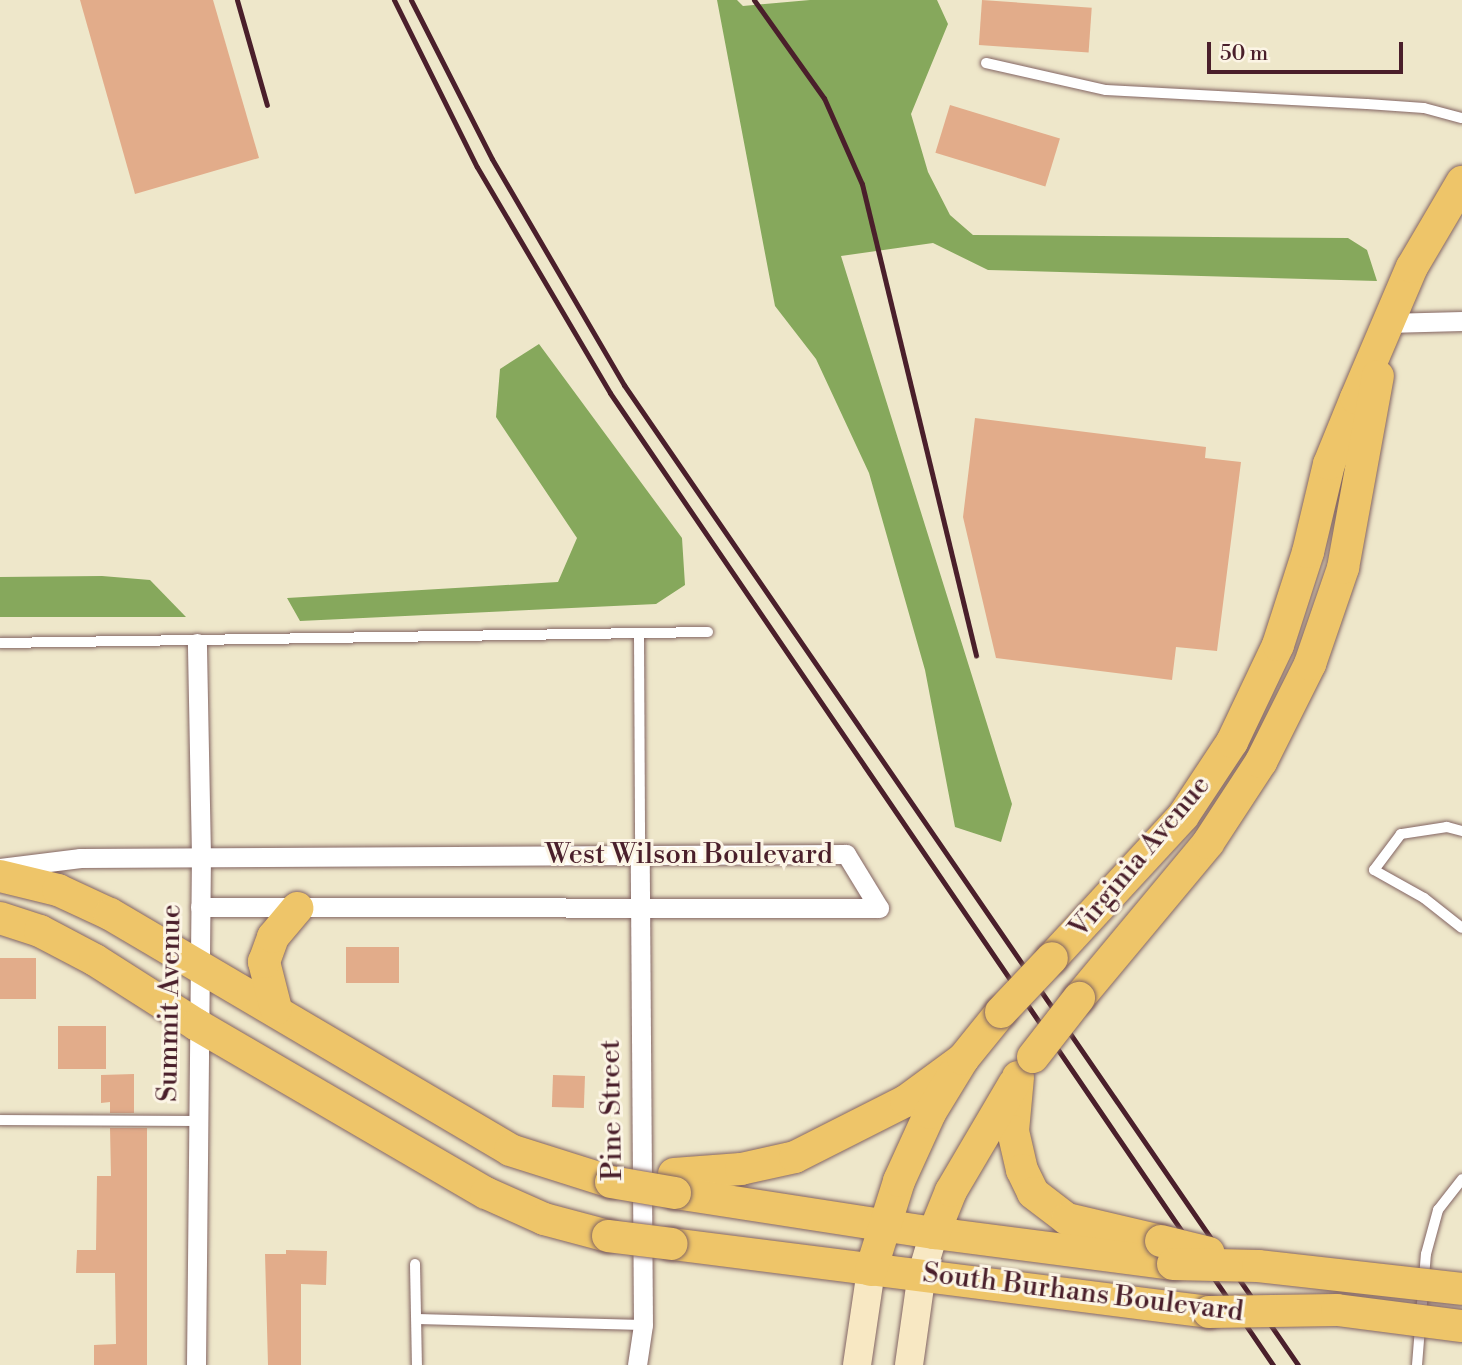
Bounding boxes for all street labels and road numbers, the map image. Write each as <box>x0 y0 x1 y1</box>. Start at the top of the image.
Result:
street label: Virginia Avenue <box>1062 769 1218 945</box>
street label: West Wilson Boulevard <box>545 838 833 872</box>
street label: Summit Avenue <box>151 904 189 1102</box>
street label: Pine Street <box>594 1039 630 1181</box>
street label: South Burhans Boulevard <box>921 1257 1245 1329</box>

